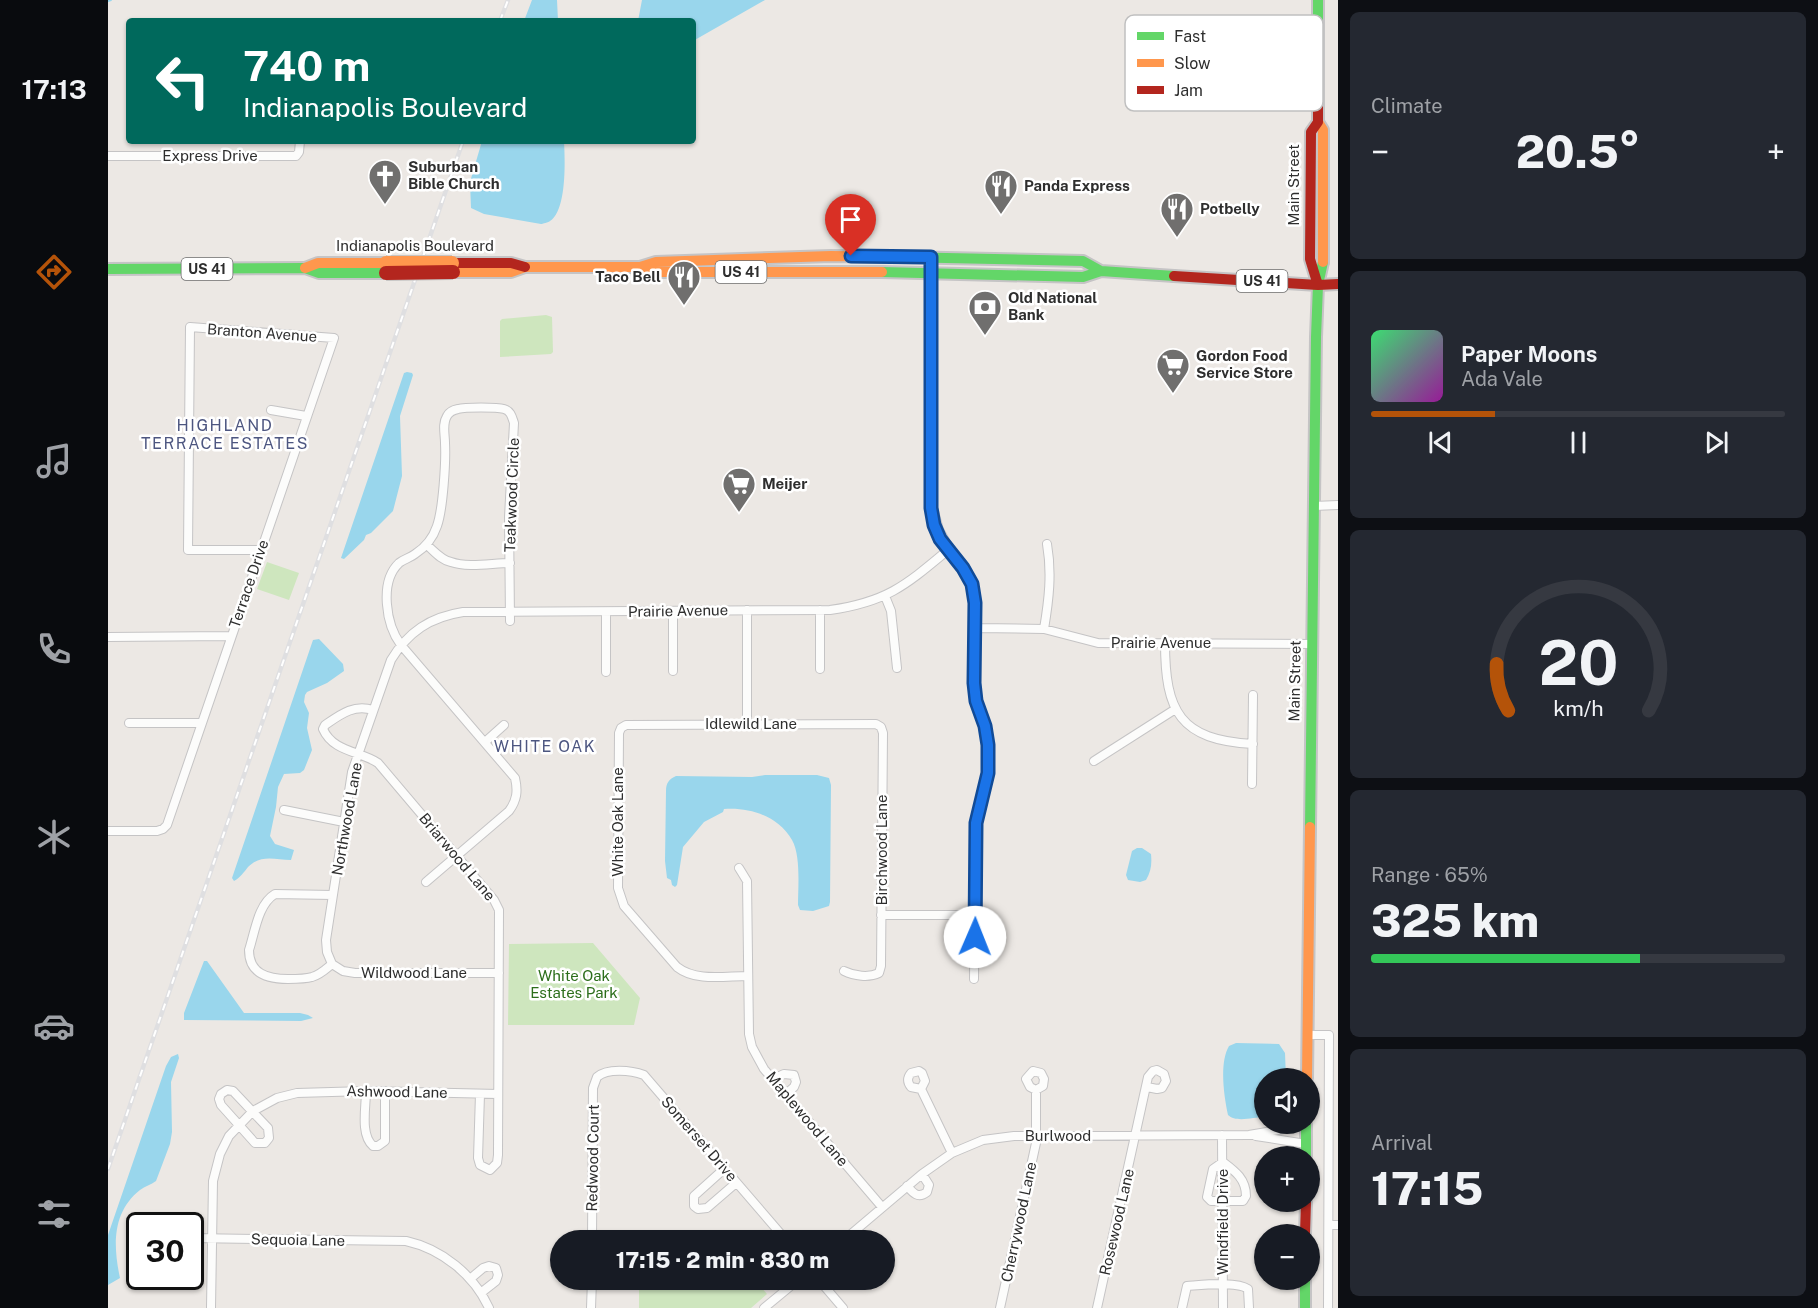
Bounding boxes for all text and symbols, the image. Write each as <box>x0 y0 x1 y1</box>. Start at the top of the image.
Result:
legend <box>1125 15 1323 111</box>
text: Fast <box>1174 27 1206 46</box>
text: 740 m <box>243 41 370 90</box>
icon: left <box>144 42 222 120</box>
text: Slow <box>1174 54 1211 73</box>
text: 17:13 <box>21 73 87 105</box>
text: Jam <box>1174 81 1203 100</box>
text: Indianapolis Boulevard <box>243 91 527 123</box>
text: Climate <box>1371 94 1443 118</box>
text: 20.5° <box>1516 125 1640 178</box>
text: − <box>1371 133 1389 171</box>
text: + <box>1767 133 1785 171</box>
street label: Main Street <box>1285 144 1302 226</box>
street label: Express Drive <box>162 147 258 164</box>
church icon: Suburban Bible Church <box>367 158 403 205</box>
place label: Suburban Bible Church <box>408 158 500 192</box>
restaurant icon: Panda Express <box>983 168 1019 215</box>
place label: Panda Express <box>1024 177 1130 194</box>
restaurant icon: Potbelly <box>1159 191 1195 238</box>
pin <box>825 194 876 256</box>
place label: Potbelly <box>1200 200 1260 217</box>
icon: arrive <box>834 203 867 236</box>
street label: Indianapolis Boulevard <box>336 237 494 254</box>
icon: directions <box>33 251 75 293</box>
road number: US 41 <box>182 258 232 280</box>
restaurant icon: Taco Bell <box>666 259 702 306</box>
road number: US 41 <box>716 261 766 283</box>
place label: Taco Bell <box>595 268 661 285</box>
road number: US 41 <box>1236 270 1288 292</box>
bank icon: Old National Bank <box>967 289 1003 336</box>
place label: Old National Bank <box>1008 289 1097 323</box>
street label: Branton Avenue <box>206 320 318 345</box>
text: Paper Moons <box>1461 341 1597 367</box>
supermarket icon: Gordon Food Service Store <box>1155 347 1191 394</box>
place label: Gordon Food Service Store <box>1196 347 1293 381</box>
text: Ada Vale <box>1461 367 1543 391</box>
district label: HIGHLAND TERRACE ESTATES <box>141 416 309 453</box>
icon: previous <box>1424 426 1457 459</box>
icon: pause <box>1562 426 1595 459</box>
icon: next <box>1700 426 1733 459</box>
street label: Teakwood Circle <box>501 437 522 553</box>
icon: music <box>33 440 75 482</box>
supermarket icon: Meijer <box>721 466 757 513</box>
place label: Meijer <box>762 475 807 492</box>
street label: Terrace Drive <box>225 538 272 630</box>
street label: Prairie Avenue <box>628 601 728 620</box>
text: 20 <box>1538 626 1618 699</box>
icon: phone <box>33 628 75 670</box>
street label: Prairie Avenue <box>1111 634 1211 651</box>
street label: Main Street <box>1285 640 1304 722</box>
text: km/h <box>1553 696 1603 721</box>
street label: Idlewild Lane <box>705 715 797 732</box>
district label: WHITE OAK <box>494 737 596 756</box>
street label: Northwood Lane <box>328 761 365 877</box>
street label: White Oak Lane <box>609 767 626 877</box>
street label: Birchwood Lane <box>873 794 890 906</box>
street label: Briarwood Lane <box>416 809 499 904</box>
icon: climate <box>33 816 75 858</box>
text: Range · 65% <box>1371 863 1488 887</box>
text: 325 km <box>1371 894 1539 947</box>
position arrow <box>943 905 1007 969</box>
street label: Wildwood Lane <box>361 964 467 981</box>
park label: White Oak Estates Park <box>530 967 618 1001</box>
icon: car <box>33 1005 75 1047</box>
street label: Maplewood Lane <box>763 1068 852 1169</box>
map controls <box>1254 1068 1320 1290</box>
button: sound <box>1254 1068 1320 1134</box>
street label: Ashwood Lane <box>346 1082 448 1101</box>
street label: Somerset Drive <box>658 1093 741 1185</box>
street label: Redwood Court <box>583 1104 602 1212</box>
street label: Burlwood <box>1025 1127 1091 1144</box>
text: Arrival <box>1371 1131 1433 1155</box>
button: + <box>1254 1146 1320 1212</box>
street label: Cherrywood Lane <box>997 1160 1040 1284</box>
text: 17:15 <box>1371 1162 1483 1215</box>
street label: Rosewood Lane <box>1096 1167 1137 1277</box>
street label: Windfield Drive <box>1214 1169 1231 1275</box>
icon: filters <box>33 1193 75 1235</box>
speed limit sign: 30 <box>126 1212 204 1290</box>
button: − <box>1254 1224 1320 1290</box>
street label: Sequoia Lane <box>251 1230 345 1249</box>
text: 17:15 · 2 min · 830 m <box>616 1247 829 1273</box>

